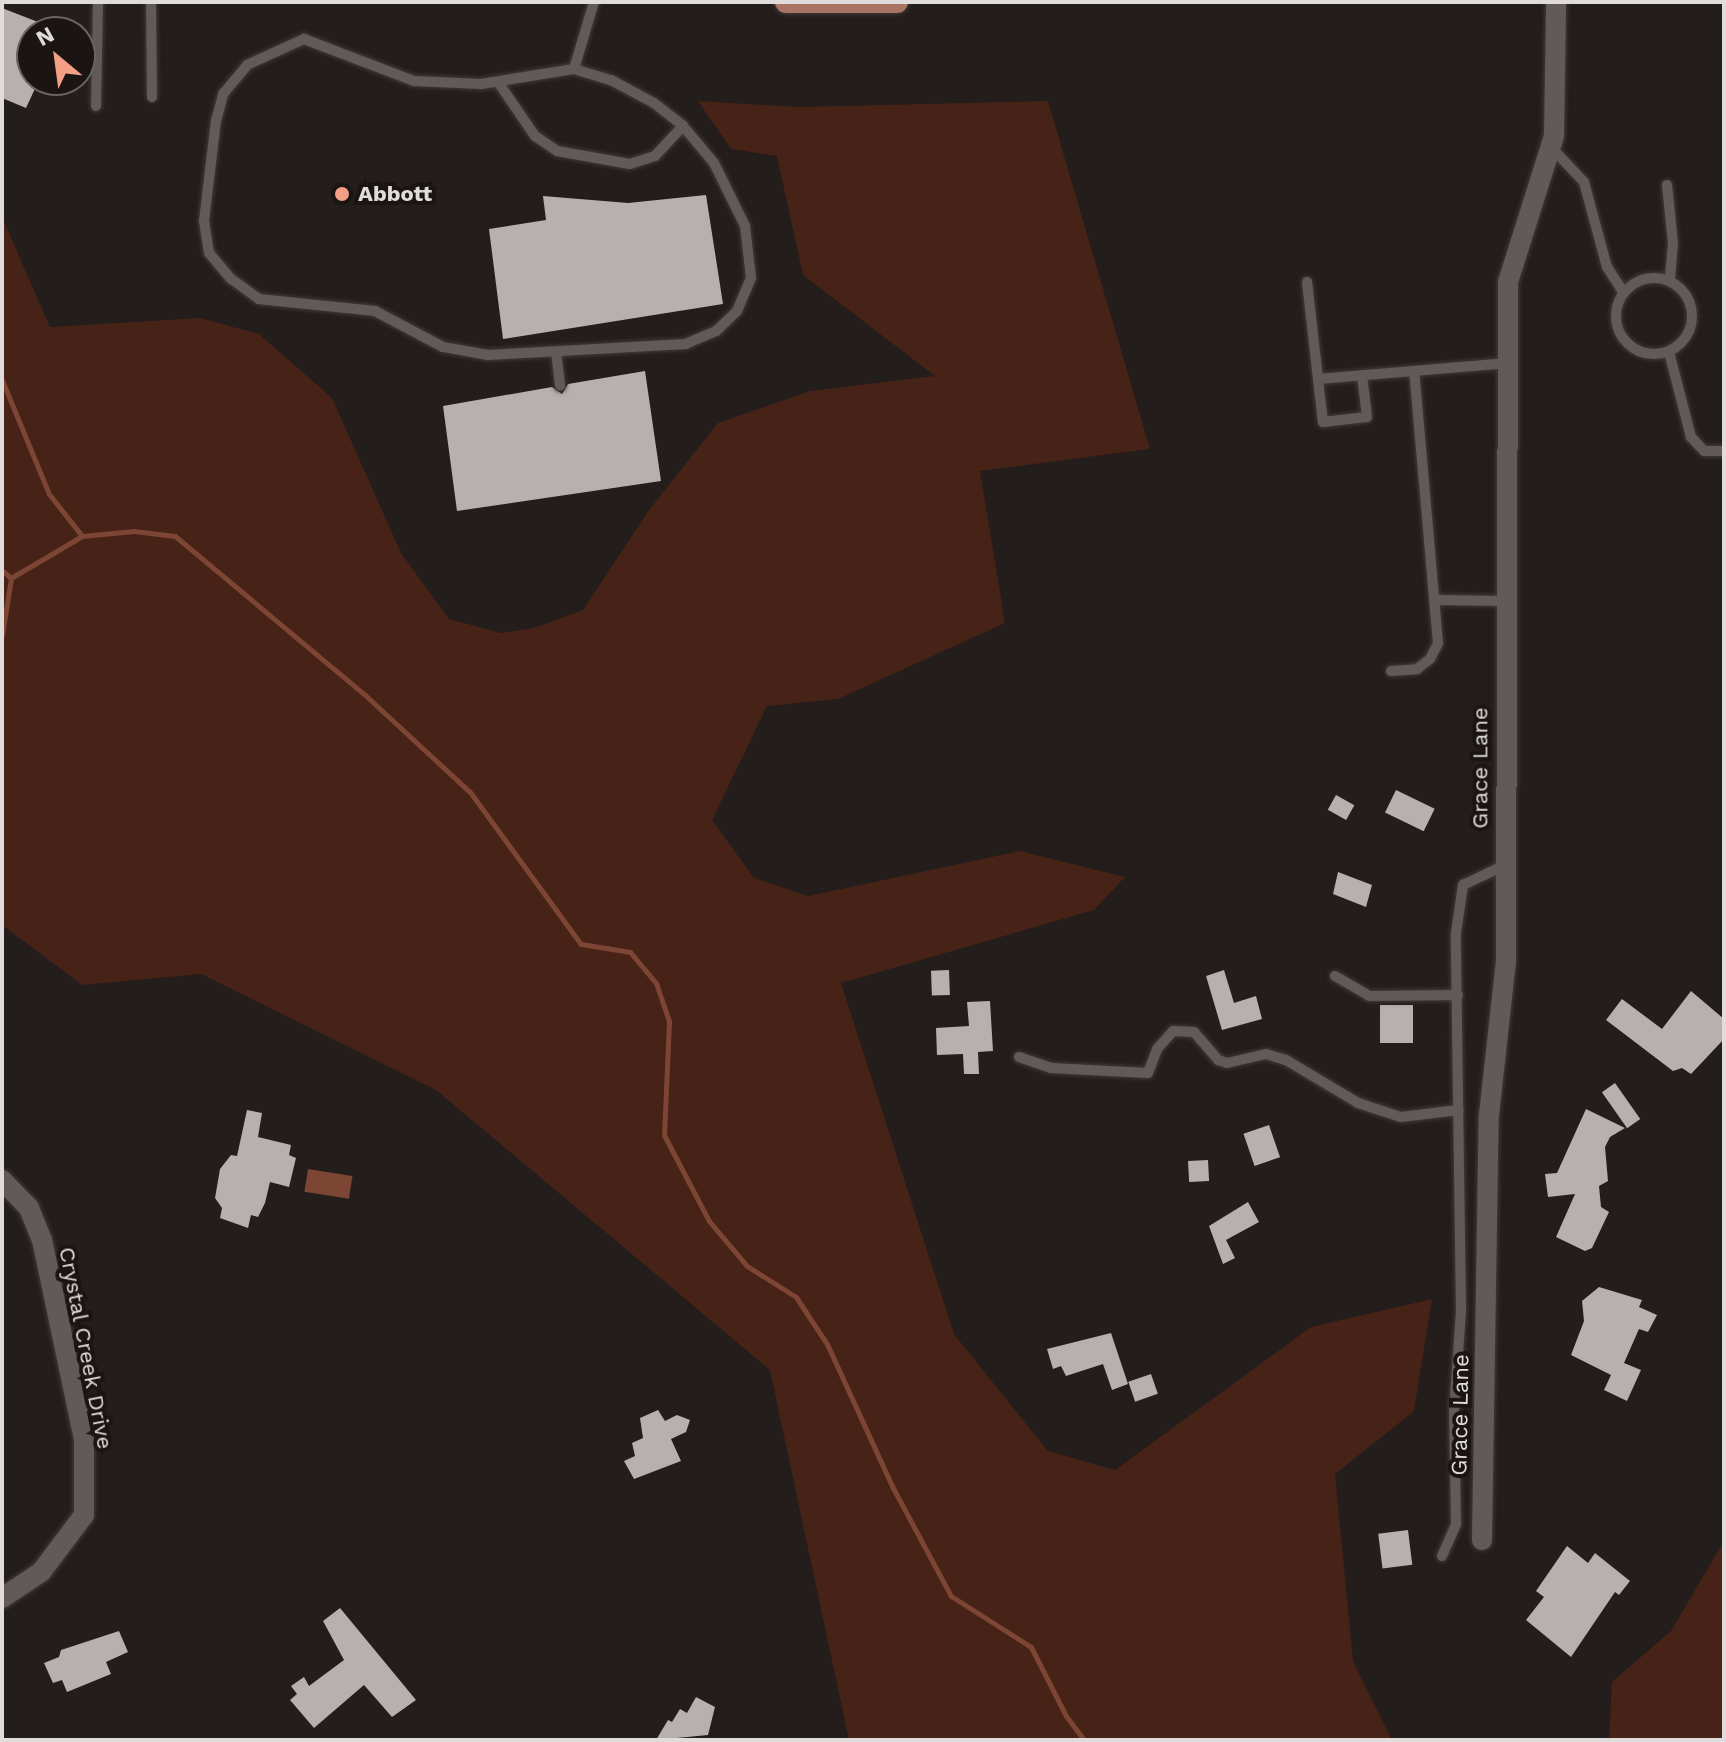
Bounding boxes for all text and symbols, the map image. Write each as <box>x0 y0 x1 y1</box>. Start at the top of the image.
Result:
north arrow <box>16 16 96 96</box>
text: N <box>32 21 58 51</box>
place label: Abbott <box>358 181 432 207</box>
marker: Abbott <box>333 185 351 203</box>
street label: Grace Lane <box>1467 707 1493 829</box>
street label: Crystal Creek Drive <box>53 1244 119 1452</box>
street label: Grace Lane <box>1446 1354 1474 1476</box>

